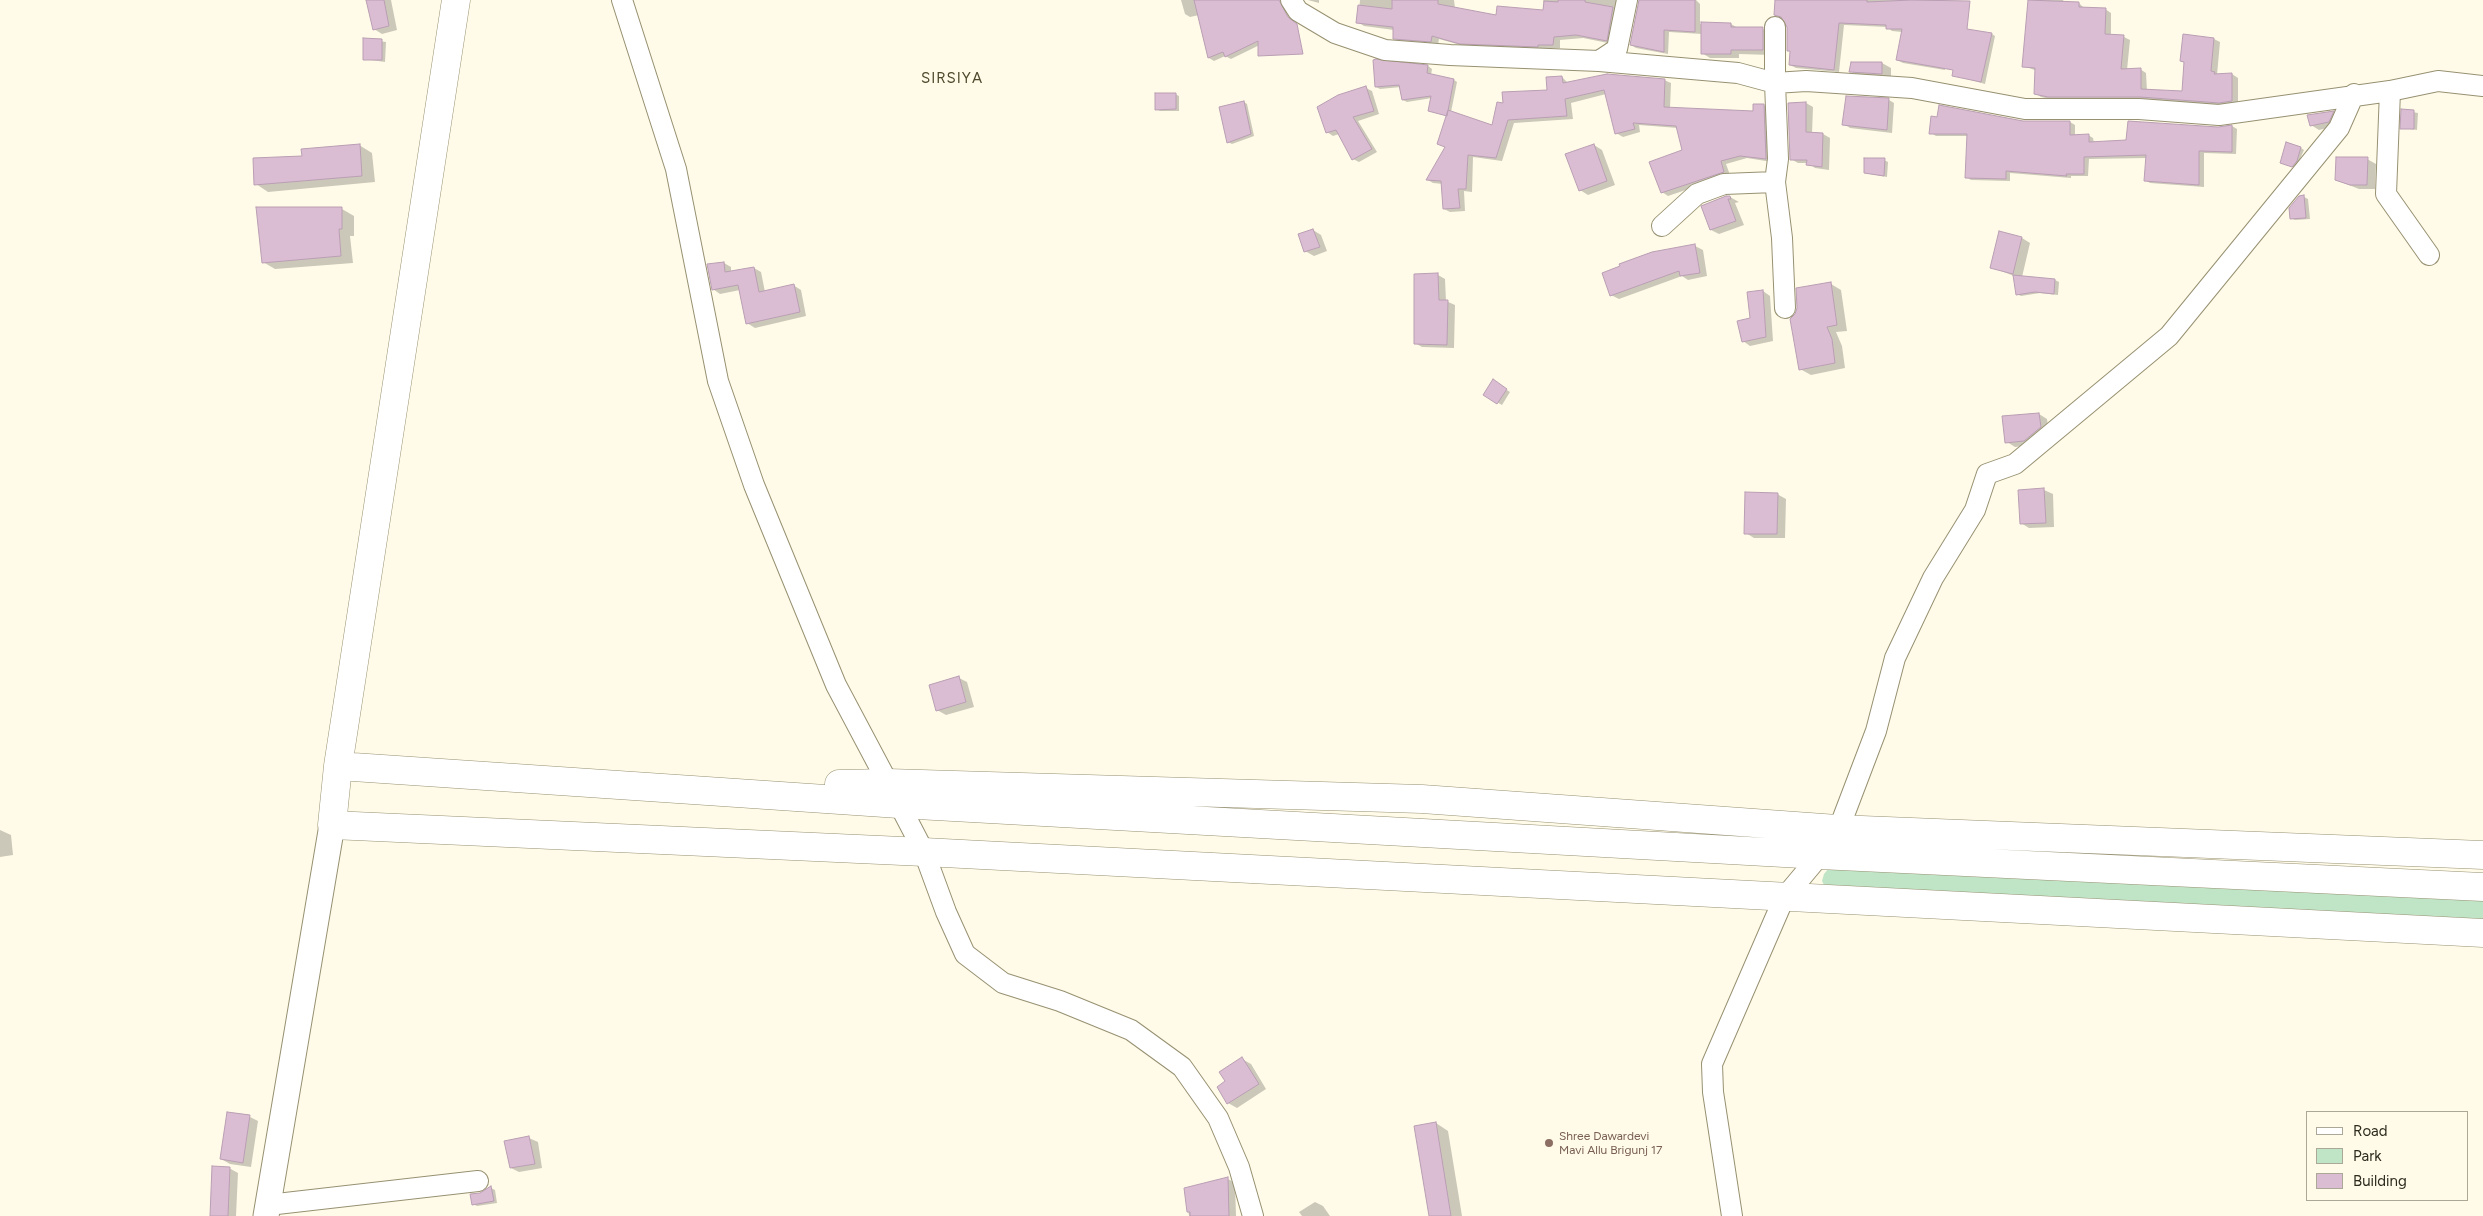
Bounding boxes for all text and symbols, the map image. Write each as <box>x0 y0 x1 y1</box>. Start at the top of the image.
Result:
district label: SIRSIYA <box>920 70 984 88</box>
legend <box>2306 1111 2468 1201</box>
text: Road <box>2353 1122 2388 1140</box>
place label: Shree Dawardevi Mavi Allu Brigunj 17 <box>1559 1129 1662 1157</box>
marker: Shree Dawardevi Mavi Allu Brigunj 17 <box>1543 1137 1555 1149</box>
text: Park <box>2353 1147 2382 1165</box>
text: Building <box>2353 1172 2407 1190</box>

